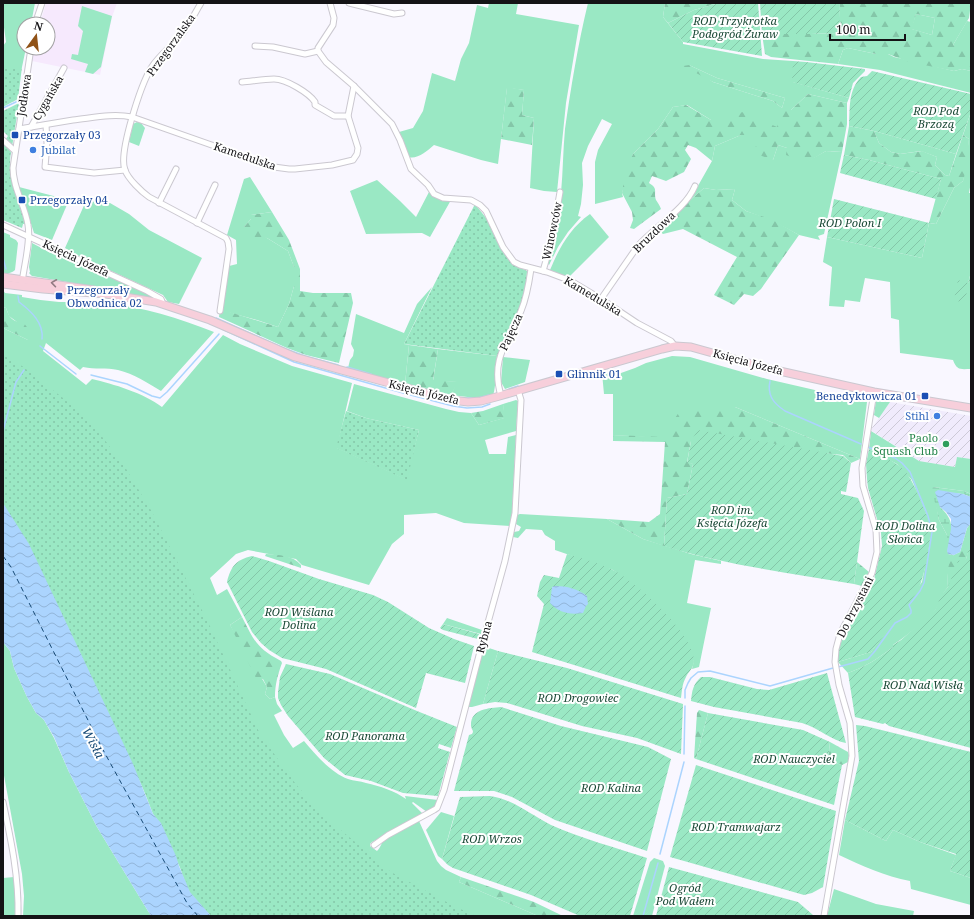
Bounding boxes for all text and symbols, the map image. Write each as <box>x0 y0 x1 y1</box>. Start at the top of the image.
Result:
street label: Przegorzalska <box>143 11 198 79</box>
park label: ROD Trzykrotka Podogród Żuraw <box>691 13 778 41</box>
north arrow <box>16 16 56 56</box>
scale bar <box>830 16 905 42</box>
text: N <box>33 17 45 34</box>
text: 100 m <box>836 21 871 38</box>
street label: Cygańska <box>29 72 67 123</box>
street label: Jodłowa <box>13 73 34 118</box>
park label: ROD Pod Brzozą <box>912 103 959 131</box>
place label: Przegorzały 03 <box>23 127 101 142</box>
marker: Przegorzały 03 <box>10 130 20 140</box>
street label: Kamedulska <box>212 138 278 173</box>
place label: Jubilat <box>40 142 76 157</box>
marker: Jubilat <box>28 145 38 155</box>
place label: Przegorzały 04 <box>30 192 108 207</box>
marker: Przegorzały 04 <box>17 195 27 205</box>
street label: Winowców <box>538 200 565 261</box>
street label: Bruzdowa <box>629 208 678 256</box>
park label: ROD Polon I <box>818 215 882 230</box>
street label: Księcia Józefa <box>40 236 112 280</box>
street label: Kamedulska <box>562 272 625 319</box>
one-way arrow <box>51 279 57 288</box>
place label: Przegorzały Obwodnica 02 <box>67 282 142 310</box>
marker: Przegorzały Obwodnica 02 <box>54 291 64 301</box>
street label: Pajęcza <box>495 311 526 353</box>
street label: Księcia Józefa <box>711 345 785 378</box>
place label: Glinnik 01 <box>567 366 621 381</box>
marker: Glinnik 01 <box>554 369 564 379</box>
street label: Księcia Józefa <box>387 376 461 408</box>
place label: Benedyktowicza 01 <box>816 388 917 403</box>
marker: Benedyktowicza 01 <box>920 391 930 401</box>
place label: Stihl <box>905 408 930 423</box>
marker: Stihl <box>932 411 942 421</box>
place label: Paolo Squash Club <box>873 430 938 458</box>
marker: Paolo Squash Club <box>941 439 951 449</box>
park label: ROD im. Księcia Józefa <box>696 502 768 530</box>
park label: ROD Dolina Słońca <box>874 518 936 546</box>
street label: Do Przystani <box>833 573 877 640</box>
park label: ROD Wiślana Dolina <box>264 604 334 632</box>
street label: Rybna <box>472 619 495 655</box>
park label: ROD Nad Wisłą <box>882 677 964 692</box>
park label: ROD Drogowiec <box>537 690 619 705</box>
water label: Wisła <box>78 724 109 761</box>
park label: ROD Panorama <box>324 728 405 743</box>
park label: ROD Nauczyciel <box>752 751 835 766</box>
park label: ROD Kalina <box>580 780 642 795</box>
park label: ROD Tramwajarz <box>690 819 781 834</box>
park label: ROD Wrzos <box>461 831 522 846</box>
park label: Ogród Pod Wałem <box>655 880 714 908</box>

